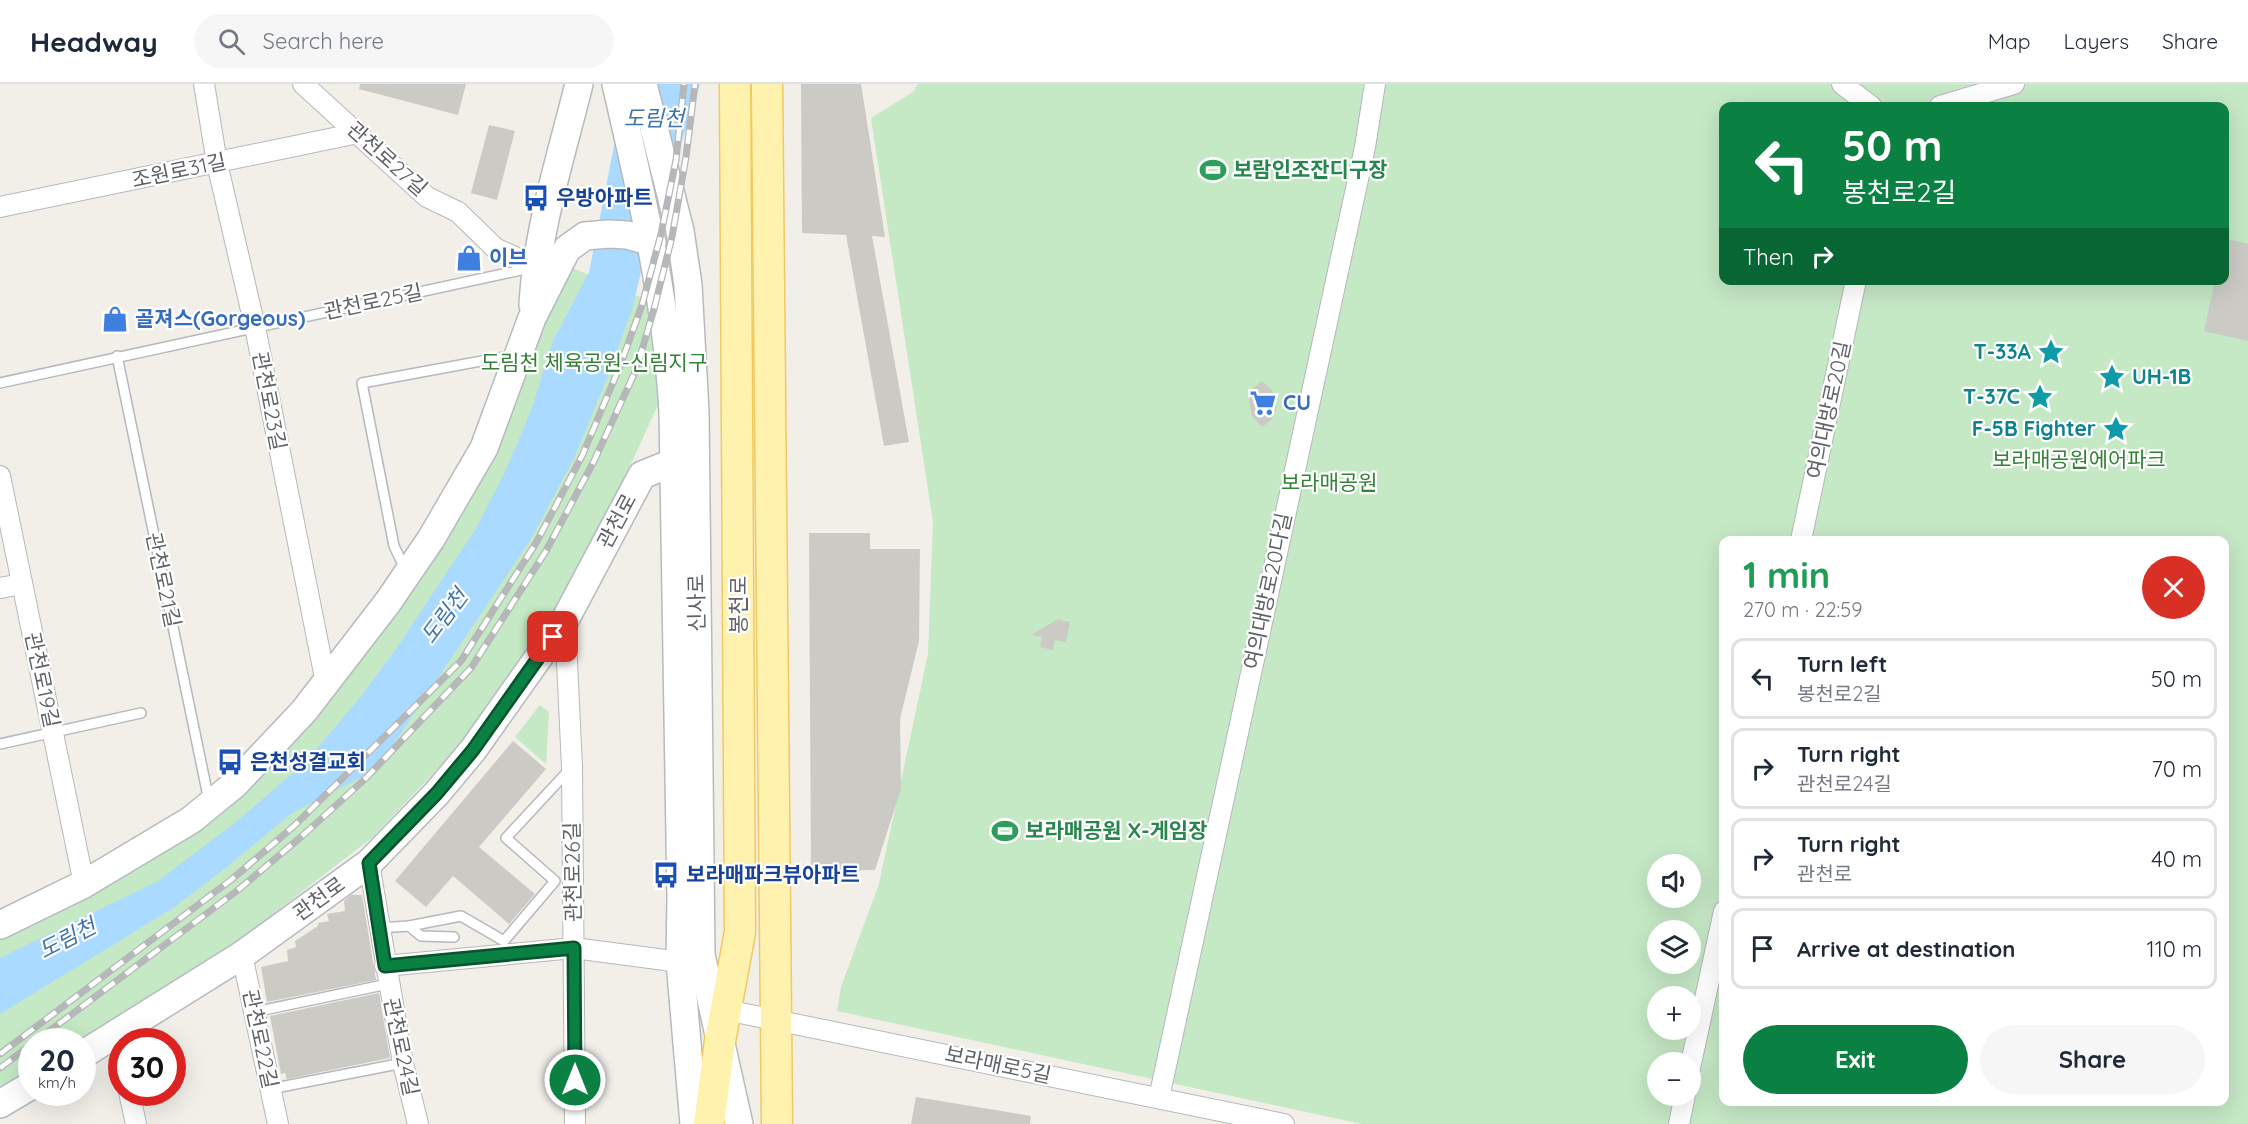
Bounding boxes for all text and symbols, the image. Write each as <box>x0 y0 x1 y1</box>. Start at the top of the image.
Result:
search box <box>194 14 614 68</box>
text: Headway <box>30 24 158 59</box>
icon: search <box>215 25 248 58</box>
text: Search here <box>263 27 384 55</box>
text: Map <box>1988 28 2031 54</box>
text: Layers <box>2064 28 2129 54</box>
text: Share <box>2162 28 2218 54</box>
water label: 도림천 <box>624 104 687 132</box>
street label: 관천로27길 <box>342 115 433 201</box>
text: 50 m <box>1842 119 1942 172</box>
icon: left <box>1743 126 1821 204</box>
street label: 조원로31길 <box>129 147 228 193</box>
sports icon: 보람인조잔디구장 <box>1198 155 1228 185</box>
place label: 보람인조잔디구장 <box>1233 156 1388 182</box>
text: 봉천로2길 <box>1842 175 1956 209</box>
bus stop icon: 우방아파트 <box>521 183 551 213</box>
place label: 우방아파트 <box>556 184 653 210</box>
icon: right <box>1806 240 1839 273</box>
shop icon: 이브 <box>454 243 484 273</box>
text: Then <box>1743 243 1794 271</box>
place label: 이브 <box>489 244 528 270</box>
street label: 관천로25길 <box>321 278 425 324</box>
shop icon: 골져스(Gorgeous) <box>100 304 130 334</box>
place label: 골져스(Gorgeous) <box>135 305 305 331</box>
place icon: T-33A <box>2036 337 2066 367</box>
place label: T-33A <box>1974 338 2032 364</box>
street label: 여의대방로20길 <box>1801 339 1855 481</box>
street label: 관천로23길 <box>248 349 292 452</box>
park label: 도림천 체육공원-신림지구 <box>481 349 707 375</box>
place icon: UH-1B <box>2097 362 2127 392</box>
place label: UH-1B <box>2132 363 2191 389</box>
place icon: T-37C <box>2025 382 2055 412</box>
place label: T-37C <box>1963 383 2020 409</box>
supermarket icon: CU <box>1248 388 1278 418</box>
place label: CU <box>1283 389 1311 415</box>
place icon: F-5B Fighter <box>2101 414 2131 444</box>
place label: F-5B Fighter <box>1972 415 2096 441</box>
park label: 보라매공원에어파크 <box>1992 446 2166 472</box>
park label: 보라매공원 <box>1281 469 1377 495</box>
street label: 관천로 <box>591 489 641 552</box>
street label: 여의대방로20다길 <box>1238 510 1296 671</box>
street label: 관천로21길 <box>141 530 187 630</box>
text: 1 min <box>1743 552 1830 597</box>
button: close <box>2142 556 2205 619</box>
street label: 신사로 <box>682 574 710 632</box>
street label: 봉천로 <box>725 576 751 634</box>
water label: 도림천 <box>415 581 475 649</box>
text: 270 m · 22:59 <box>1743 597 1862 622</box>
pin <box>527 611 578 662</box>
icon: arrive <box>536 620 569 653</box>
street label: 관천로19길 <box>20 630 66 730</box>
text: Turn left <box>1797 650 1887 678</box>
icon: left <box>1746 662 1779 695</box>
text: 50 m <box>2151 665 2202 693</box>
text: 봉천로2길 <box>1797 681 1882 706</box>
text: Turn right <box>1797 740 1901 768</box>
bus stop icon: 은천성결교회 <box>215 747 245 777</box>
place label: 은천성결교회 <box>250 748 366 774</box>
icon: right <box>1746 752 1779 785</box>
text: 70 m <box>2152 755 2202 783</box>
text: 관천로24길 <box>1797 771 1892 796</box>
sports icon: 보라매공원 X-게임장 <box>990 816 1020 846</box>
place label: 보라매공원 X-게임장 <box>1025 817 1208 843</box>
street label: 관천로26길 <box>558 822 586 922</box>
text: Turn right <box>1797 830 1901 858</box>
icon: right <box>1746 842 1779 875</box>
text: 40 m <box>2151 845 2202 873</box>
map controls <box>1647 854 1701 1106</box>
button: sound <box>1647 854 1701 908</box>
bus stop icon: 보라매파크뷰아파트 <box>651 860 681 890</box>
place label: 보라매파크뷰아파트 <box>686 861 860 887</box>
text: 관천로 <box>1797 861 1852 886</box>
street label: 관천로 <box>287 871 350 926</box>
water label: 도림천 <box>34 910 103 964</box>
button: layers <box>1647 920 1701 974</box>
icon: arrive <box>1746 932 1779 965</box>
text: Arrive at destination <box>1797 935 2015 963</box>
text: 110 m <box>2147 935 2202 963</box>
button: + <box>1647 986 1701 1040</box>
street label: 관천로22길 <box>238 987 284 1091</box>
street label: 관천로24길 <box>379 995 425 1098</box>
button: Exit <box>1743 1025 1968 1094</box>
button: Share <box>1980 1025 2205 1094</box>
speed limit sign: 30 <box>108 1028 186 1106</box>
street label: 보라매로5길 <box>943 1040 1054 1088</box>
text: 20 <box>39 1041 75 1079</box>
position arrow <box>543 1048 607 1112</box>
button: − <box>1647 1052 1701 1106</box>
text: km/h <box>38 1073 76 1092</box>

